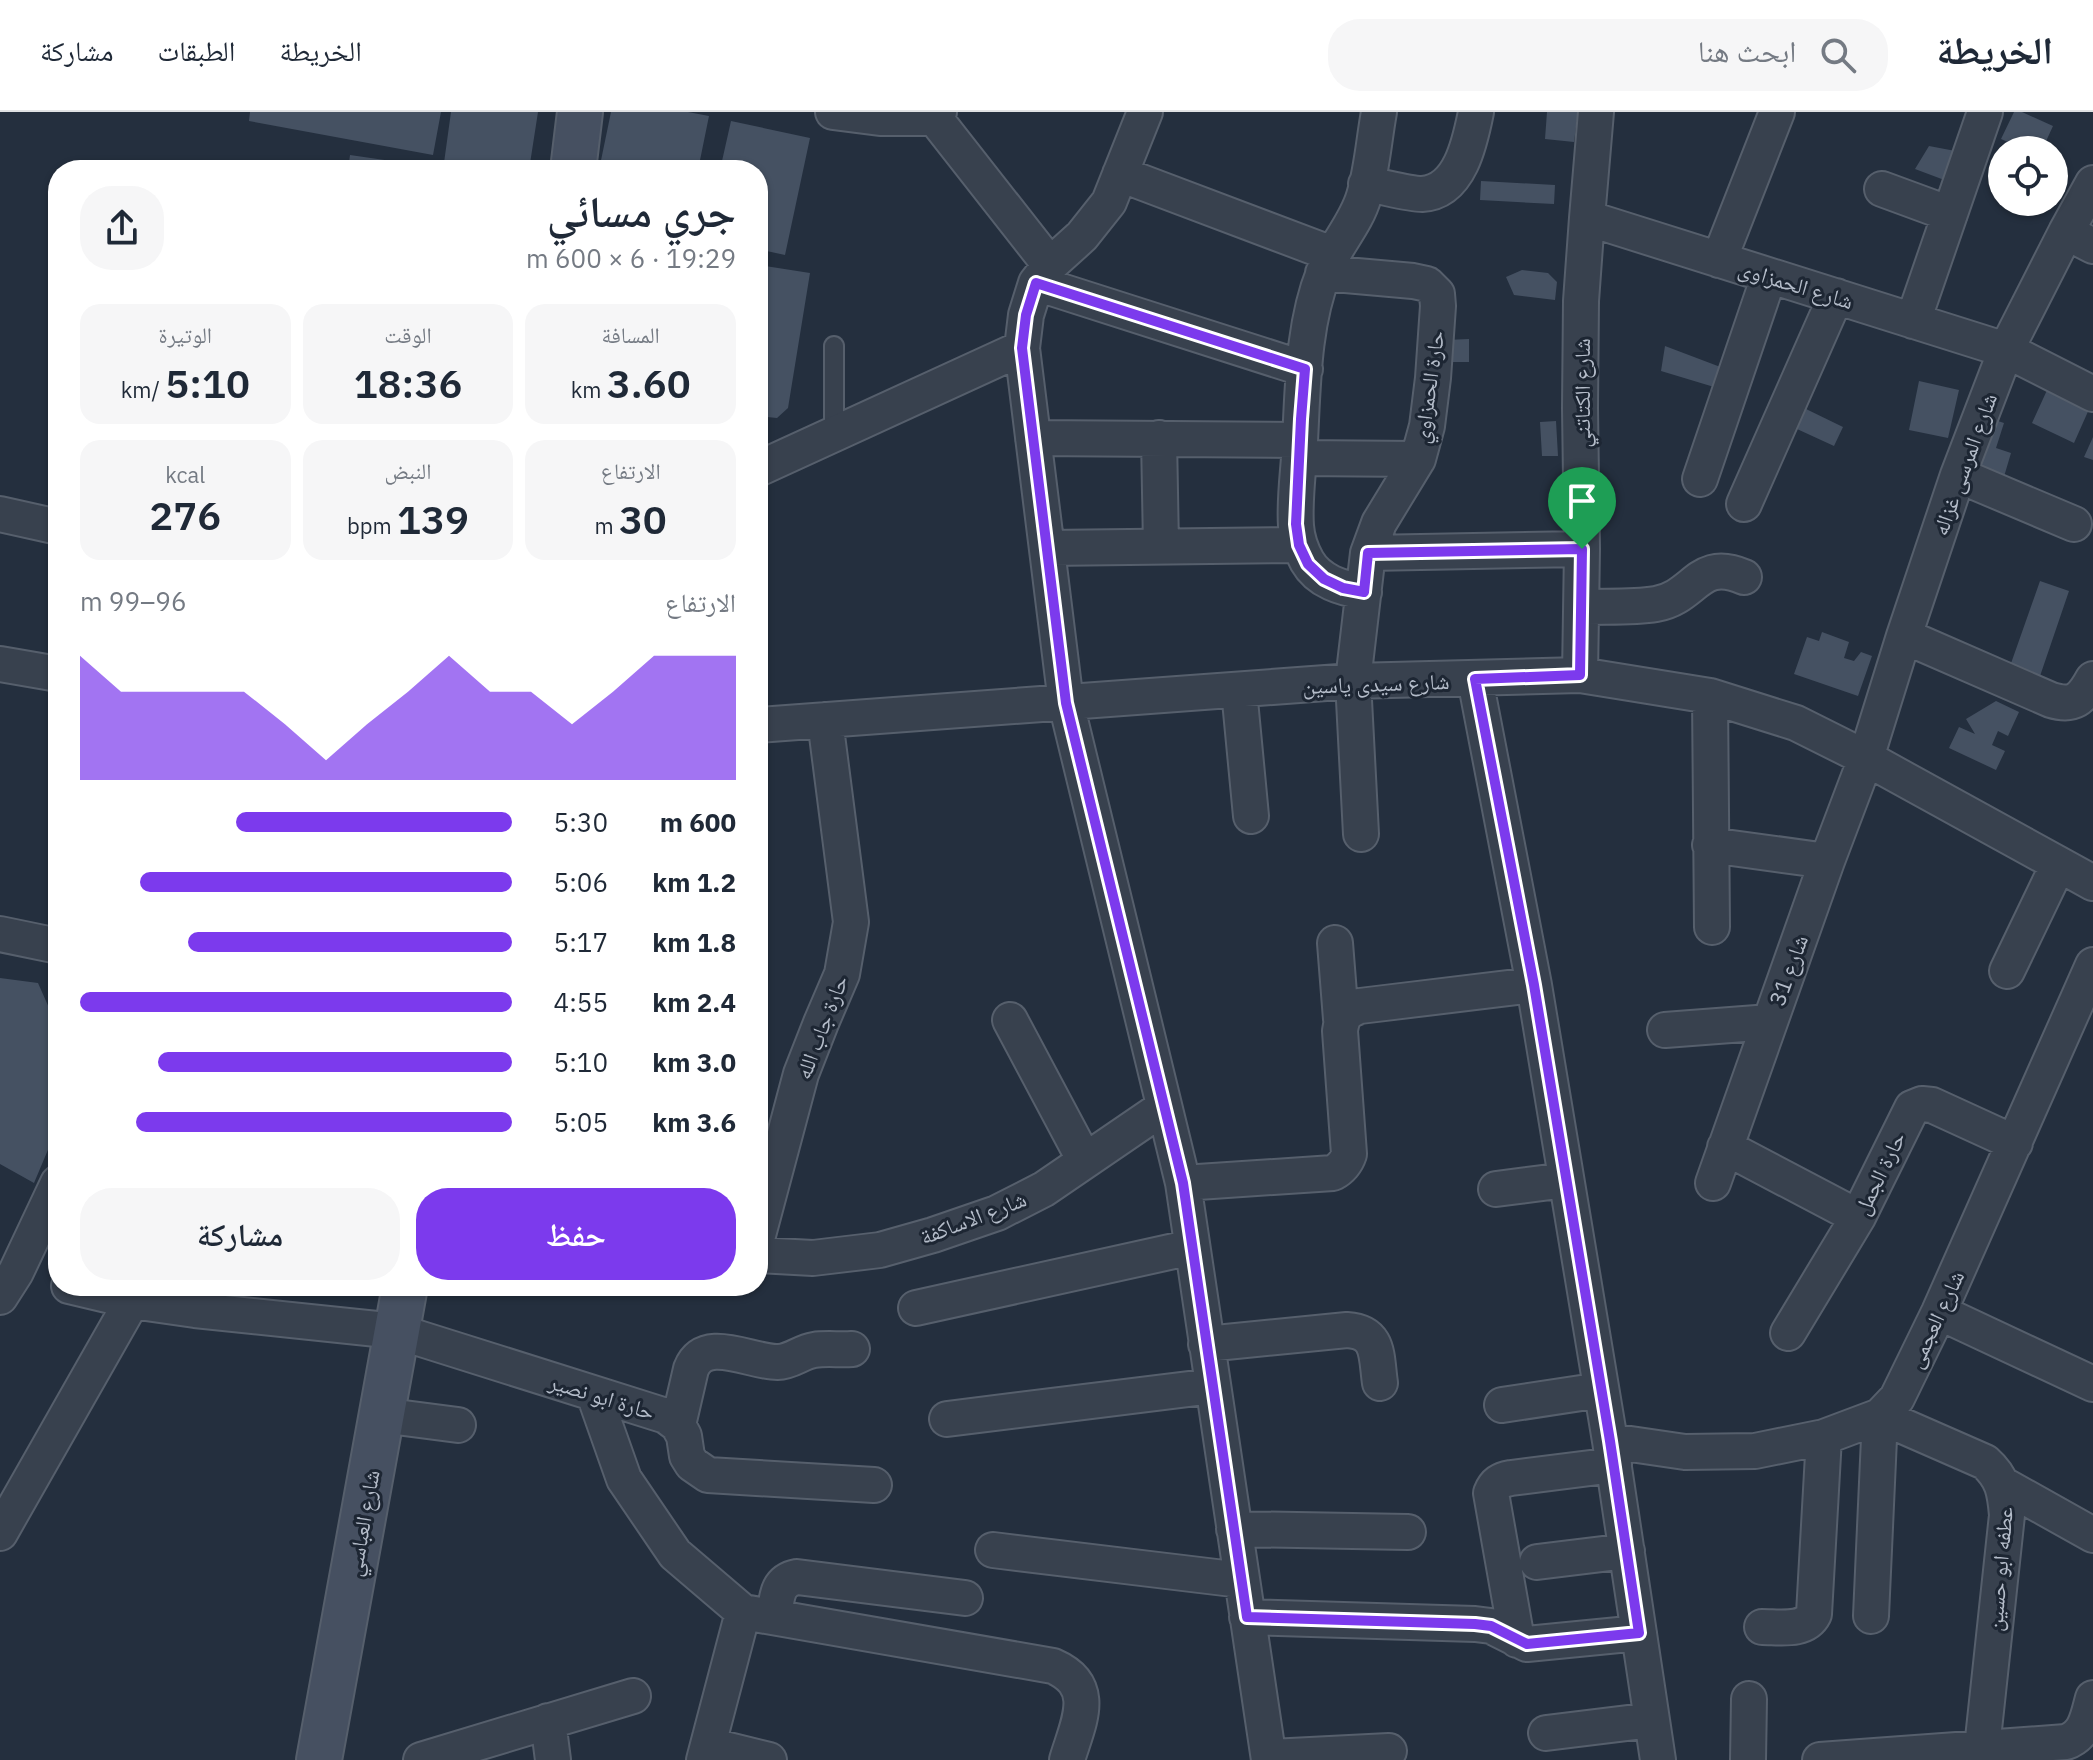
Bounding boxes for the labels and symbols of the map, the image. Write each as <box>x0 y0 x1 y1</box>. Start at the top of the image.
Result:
street label: شارع الحمزاوى <box>1735 253 1857 315</box>
street label: حارة الحمزاوي <box>1406 329 1454 446</box>
street label: شارع الكتاتني <box>1567 338 1599 448</box>
street label: شارع المرسى غزاله <box>1925 389 2003 539</box>
pin <box>1548 467 1616 549</box>
street label: شارع سيدى ياسين <box>1302 666 1450 700</box>
street label: شارع 31 <box>1762 931 1814 1009</box>
street label: حارة جاب الله <box>788 971 854 1083</box>
street label: حارة الجمل <box>1846 1127 1912 1219</box>
street label: شارع الاساكفة <box>916 1184 1030 1250</box>
street label: شارع العجمى <box>1900 1265 1970 1373</box>
street label: حارة ابو نصير <box>545 1366 658 1426</box>
street label: شارع العباسي <box>338 1467 389 1579</box>
street label: عطفه ابو حسين <box>1979 1506 2019 1632</box>

